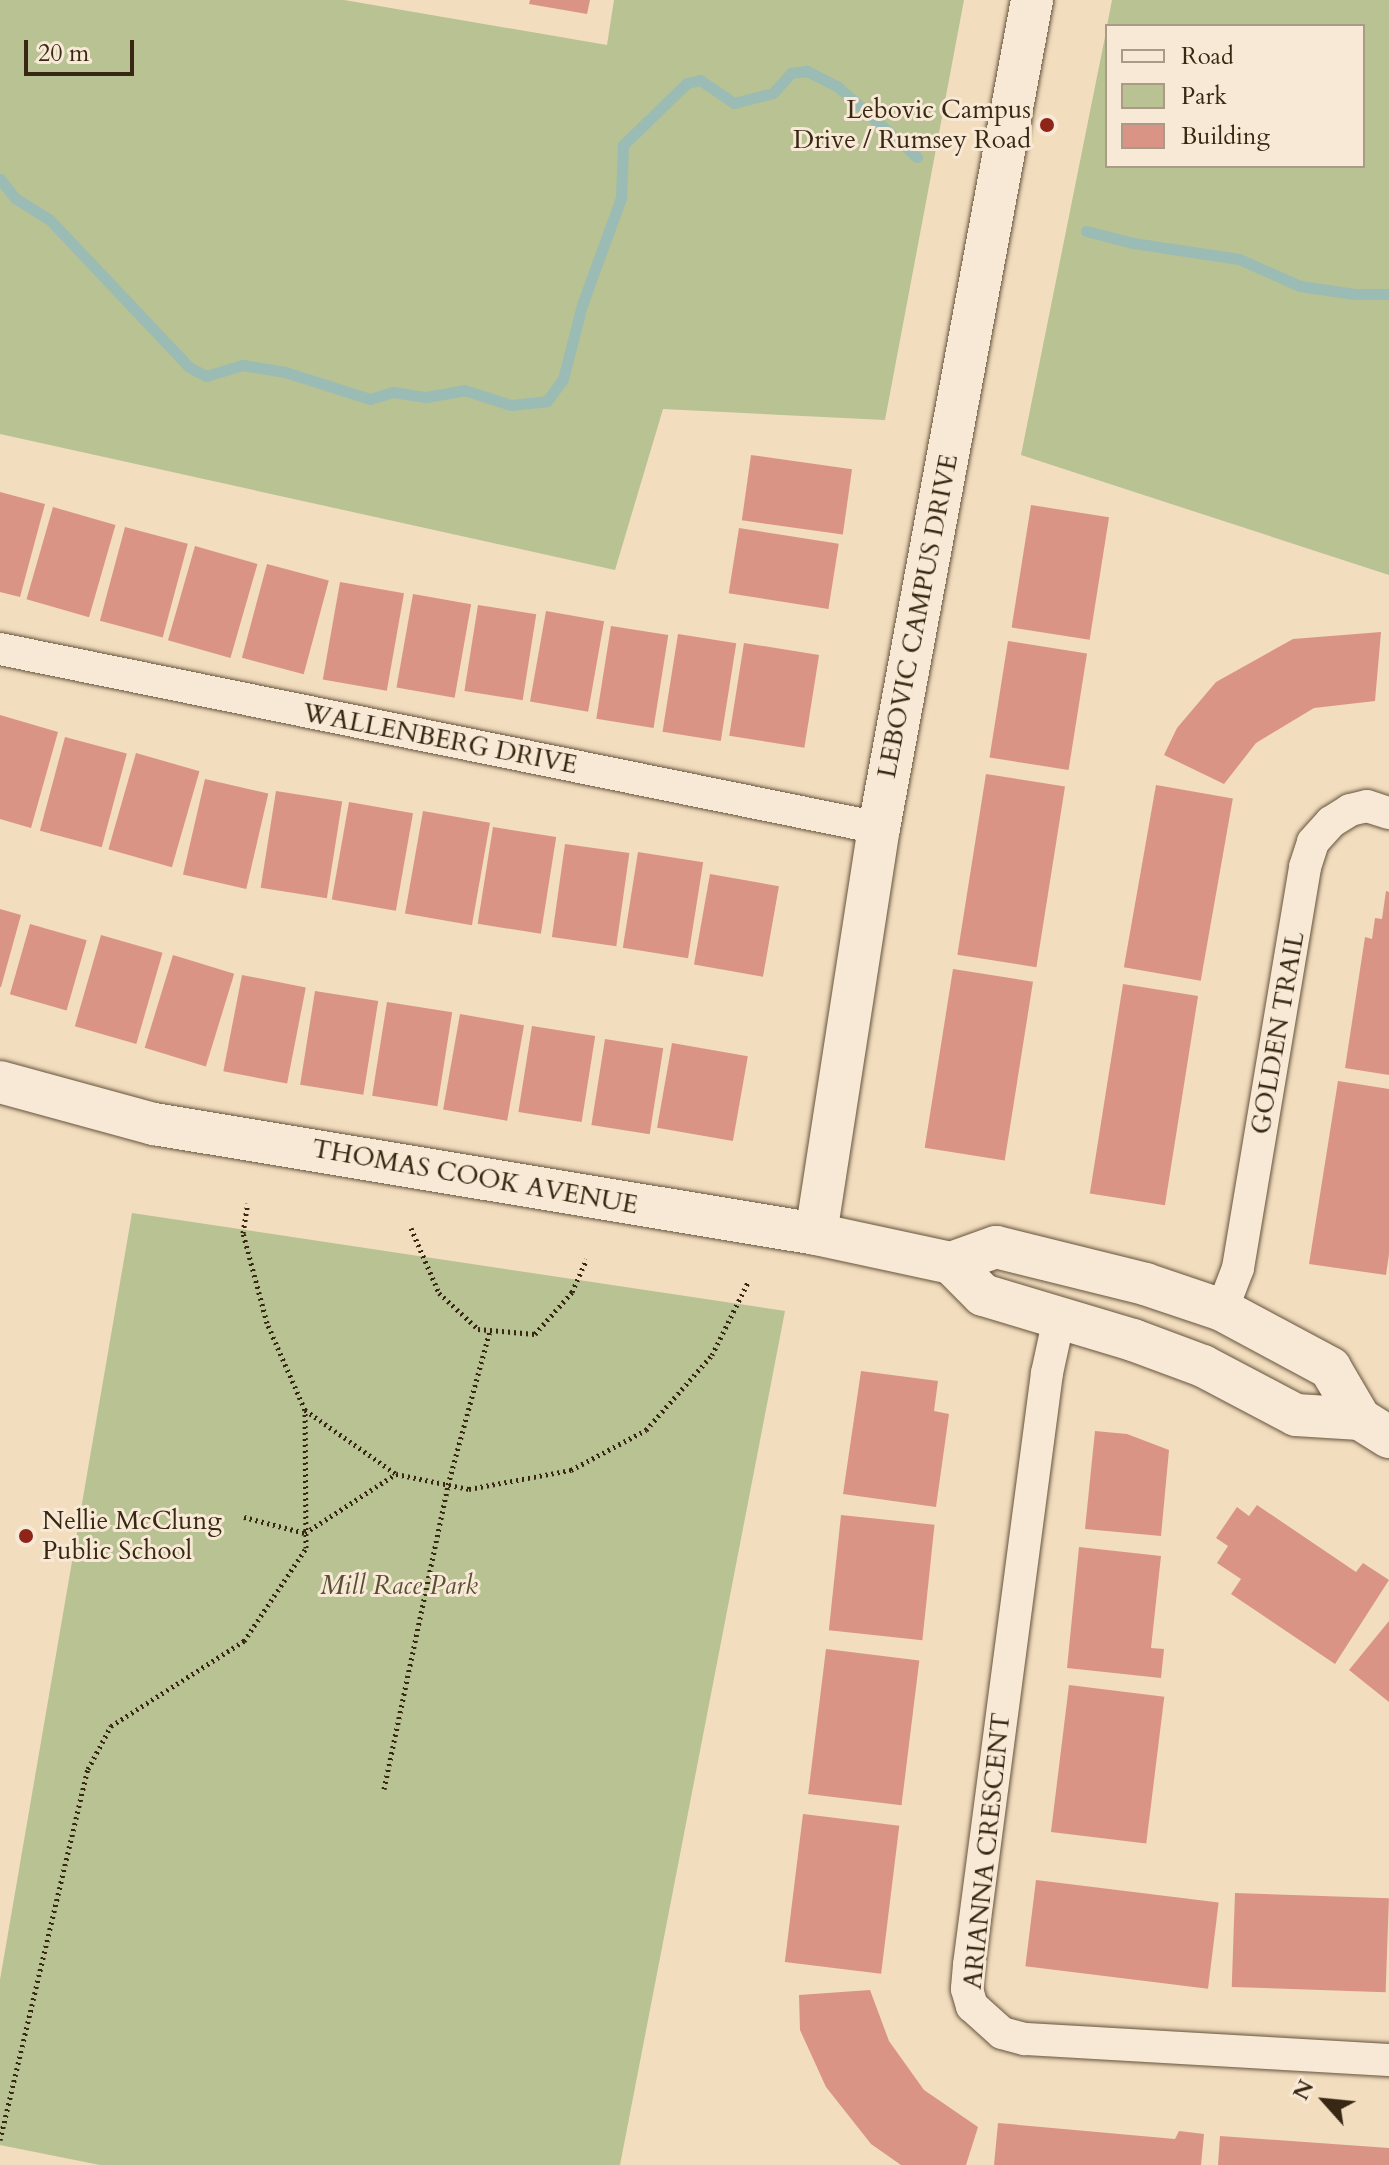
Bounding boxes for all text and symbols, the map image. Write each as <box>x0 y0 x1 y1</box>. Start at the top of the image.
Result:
scale bar <box>28 24 138 74</box>
legend <box>1105 24 1365 168</box>
text: 20 m <box>38 37 89 70</box>
text: Road <box>1181 40 1234 73</box>
text: Park <box>1181 80 1227 113</box>
place label: Lebovic Campus Drive / Rumsey Road <box>793 94 1031 156</box>
marker: Lebovic Campus Drive / Rumsey Road <box>1038 116 1056 134</box>
text: Building <box>1181 120 1270 153</box>
street label: LEBOVIC CAMPUS DRIVE <box>871 451 965 781</box>
street label: WALLENBERG DRIVE <box>300 697 580 781</box>
street label: GOLDEN TRAIL <box>1245 929 1311 1137</box>
street label: THOMAS COOK AVENUE <box>310 1133 640 1221</box>
place label: Nellie McClung Public School <box>42 1505 222 1566</box>
marker: Nellie McClung Public School <box>17 1527 35 1545</box>
park label: Mill Race Park <box>320 1570 478 1602</box>
street label: ARIANNA CRESCENT <box>957 1711 1017 1991</box>
north arrow <box>1285 2061 1365 2141</box>
text: N <box>1286 2075 1321 2105</box>

